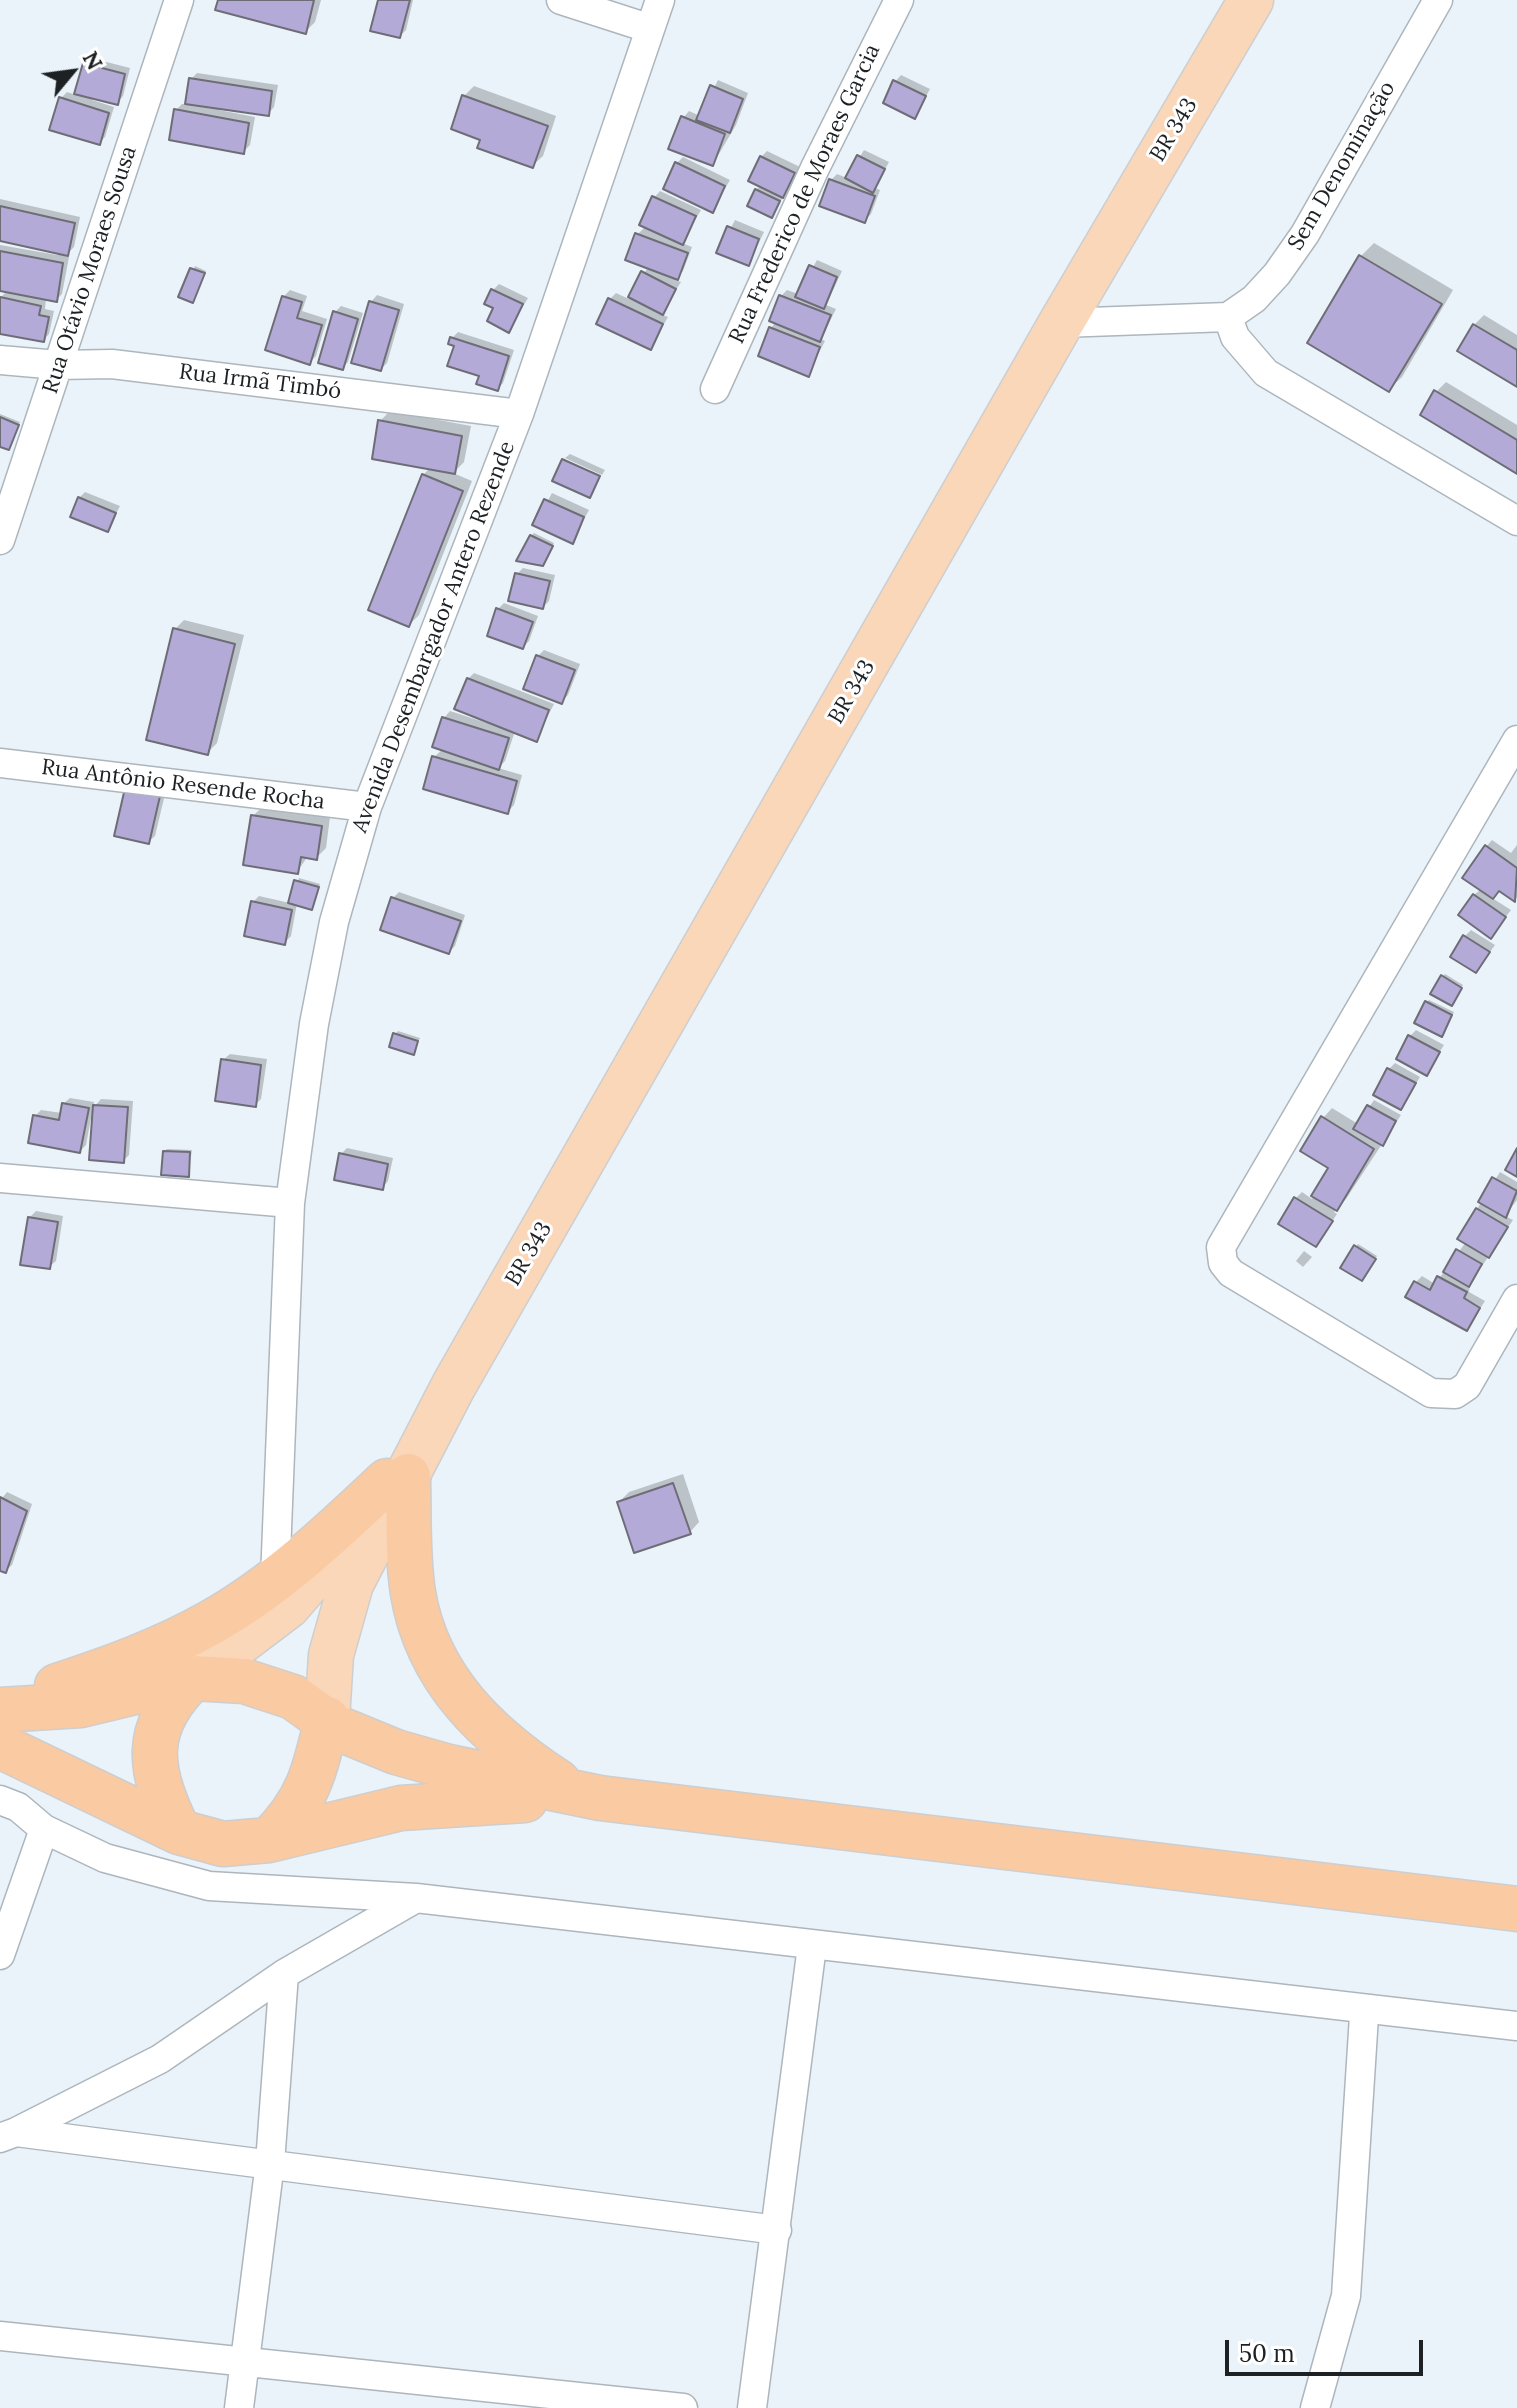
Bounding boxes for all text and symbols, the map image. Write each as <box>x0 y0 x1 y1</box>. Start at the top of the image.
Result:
north arrow <box>32 32 112 112</box>
street label: Rua Frederico de Moraes Garcia <box>724 40 886 348</box>
text: N <box>77 46 109 75</box>
street label: Sem Denominação <box>1283 77 1401 255</box>
street label: BR 343 <box>1145 93 1203 167</box>
street label: Rua Otávio Moraes Sousa <box>37 143 143 397</box>
street label: Rua Irmã Timbó <box>177 359 343 405</box>
street label: Avenida Desembargador Antero Rezende <box>347 438 521 836</box>
street label: BR 343 <box>823 655 881 729</box>
street label: Rua Antônio Resende Rocha <box>40 755 326 815</box>
street label: BR 343 <box>500 1217 558 1291</box>
scale bar <box>1229 2324 1427 2374</box>
text: 50 m <box>1239 2338 1295 2369</box>

